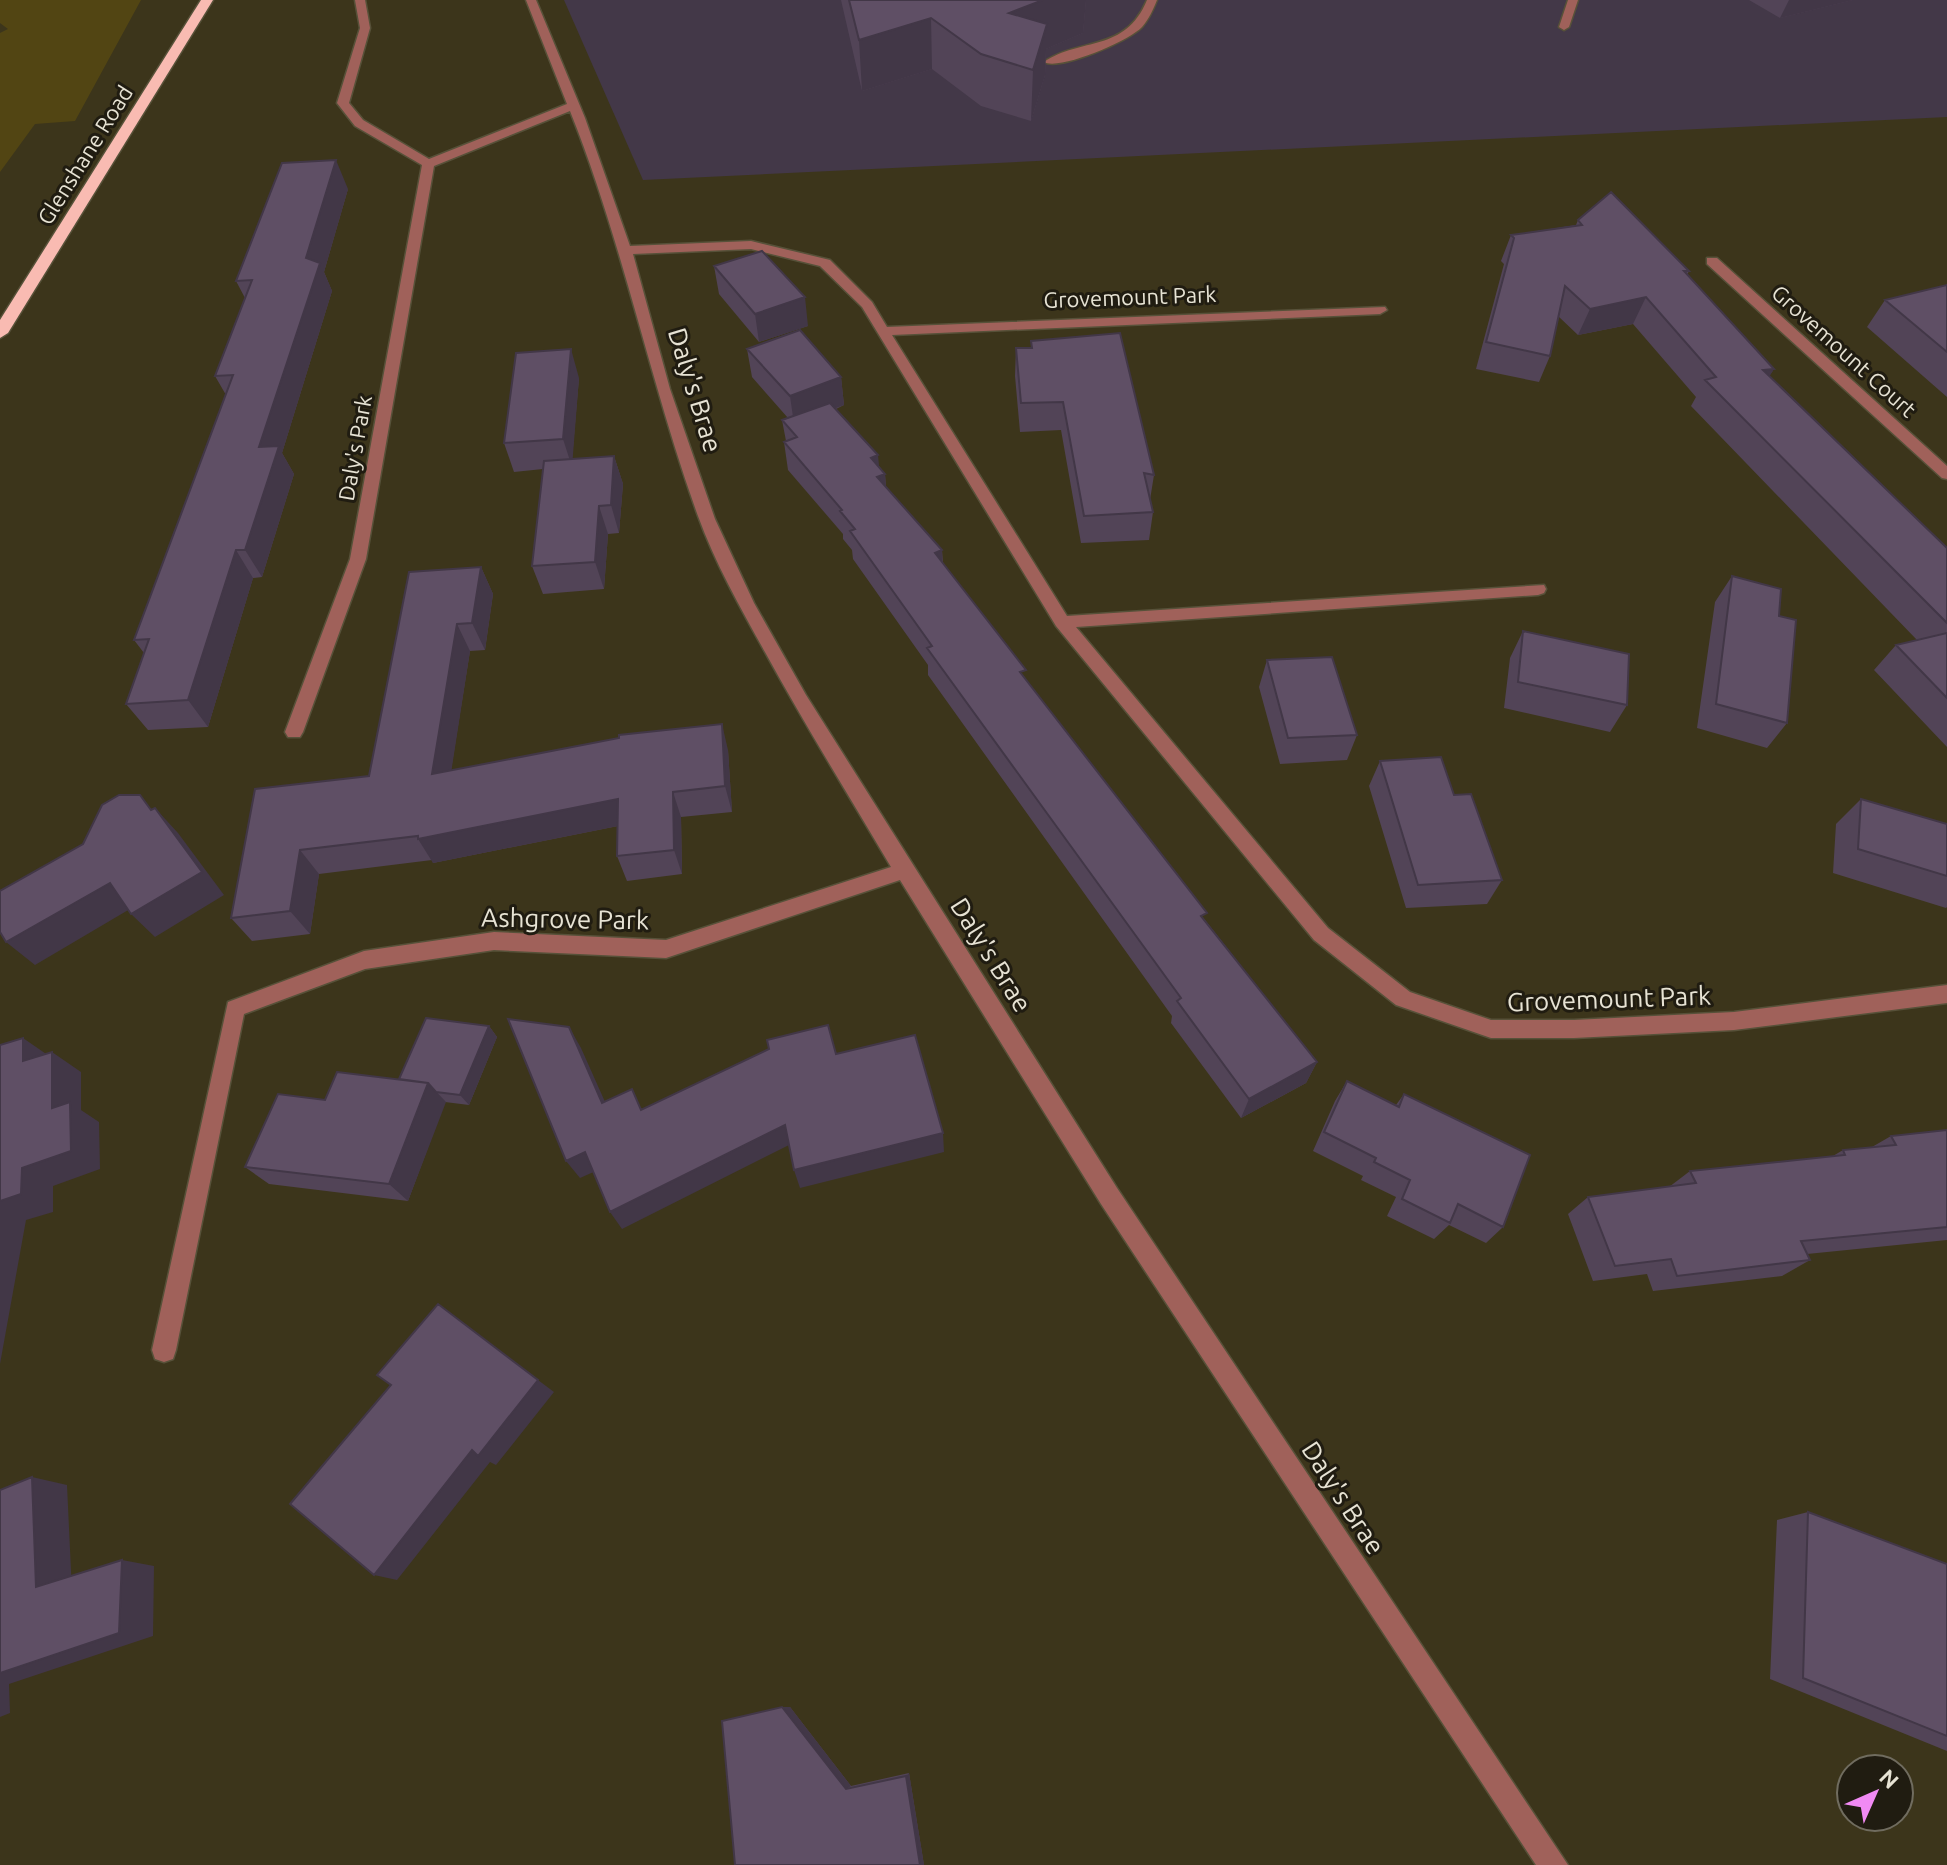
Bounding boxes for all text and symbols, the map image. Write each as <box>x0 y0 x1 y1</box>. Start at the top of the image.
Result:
street label: Glenshane Road <box>32 81 137 229</box>
street label: Grovemount Court <box>1767 279 1922 422</box>
street label: Grovemount Park <box>1043 281 1217 312</box>
street label: Daly's Brae <box>663 324 728 456</box>
street label: Daly's Park <box>333 393 376 503</box>
street label: Daly's Brae <box>945 893 1038 1017</box>
street label: Ashgrove Park <box>481 903 649 934</box>
street label: Grovemount Park <box>1506 980 1712 1017</box>
street label: Daly's Brae <box>1296 1436 1391 1560</box>
north arrow <box>1835 1753 1915 1833</box>
text: N <box>1875 1764 1904 1793</box>

